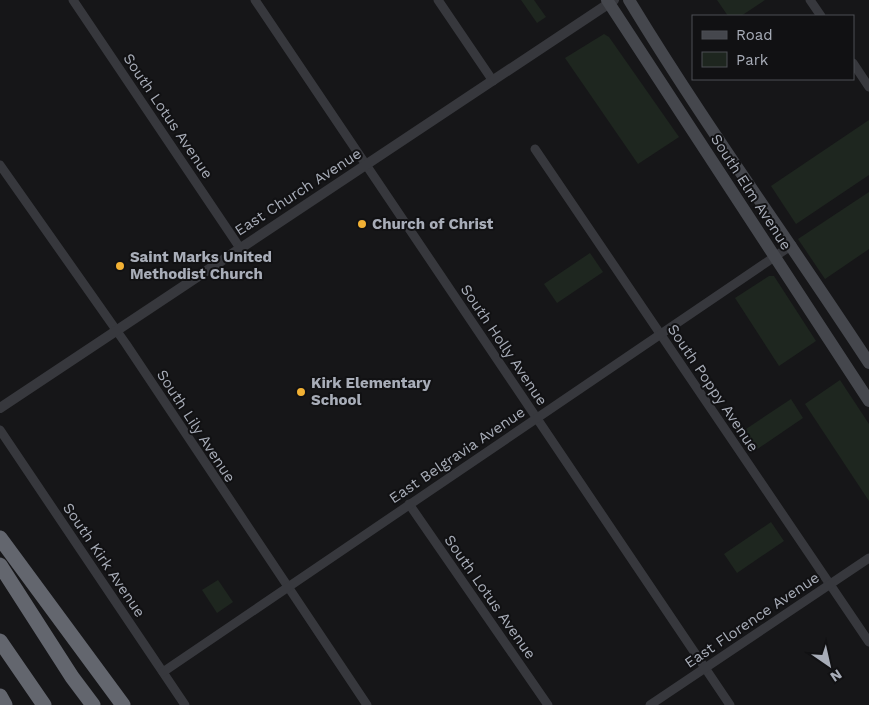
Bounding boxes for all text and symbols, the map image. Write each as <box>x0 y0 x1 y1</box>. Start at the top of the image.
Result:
legend <box>692 15 854 80</box>
text: Road <box>736 26 773 44</box>
street label: South Lotus Avenue <box>119 50 217 182</box>
text: Park <box>736 51 769 69</box>
street label: South Elm Avenue <box>707 131 795 253</box>
street label: East Church Avenue <box>231 144 365 240</box>
place label: Church of Christ <box>372 215 494 233</box>
marker: Church of Christ <box>356 218 368 230</box>
place label: Saint Marks United Methodist Church <box>130 248 272 283</box>
marker: Saint Marks United Methodist Church <box>114 260 126 272</box>
street label: South Holly Avenue <box>457 281 551 409</box>
street label: South Poppy Avenue <box>664 321 762 455</box>
street label: South Lily Avenue <box>153 366 239 486</box>
place label: Kirk Elementary School <box>311 374 432 409</box>
marker: Kirk Elementary School <box>295 386 307 398</box>
street label: East Belgravia Avenue <box>386 403 528 507</box>
street label: South Kirk Avenue <box>59 499 149 621</box>
street label: South Lotus Avenue <box>440 532 540 662</box>
street label: East Florence Avenue <box>681 568 823 672</box>
north arrow <box>804 640 854 690</box>
text: N <box>827 666 845 685</box>

